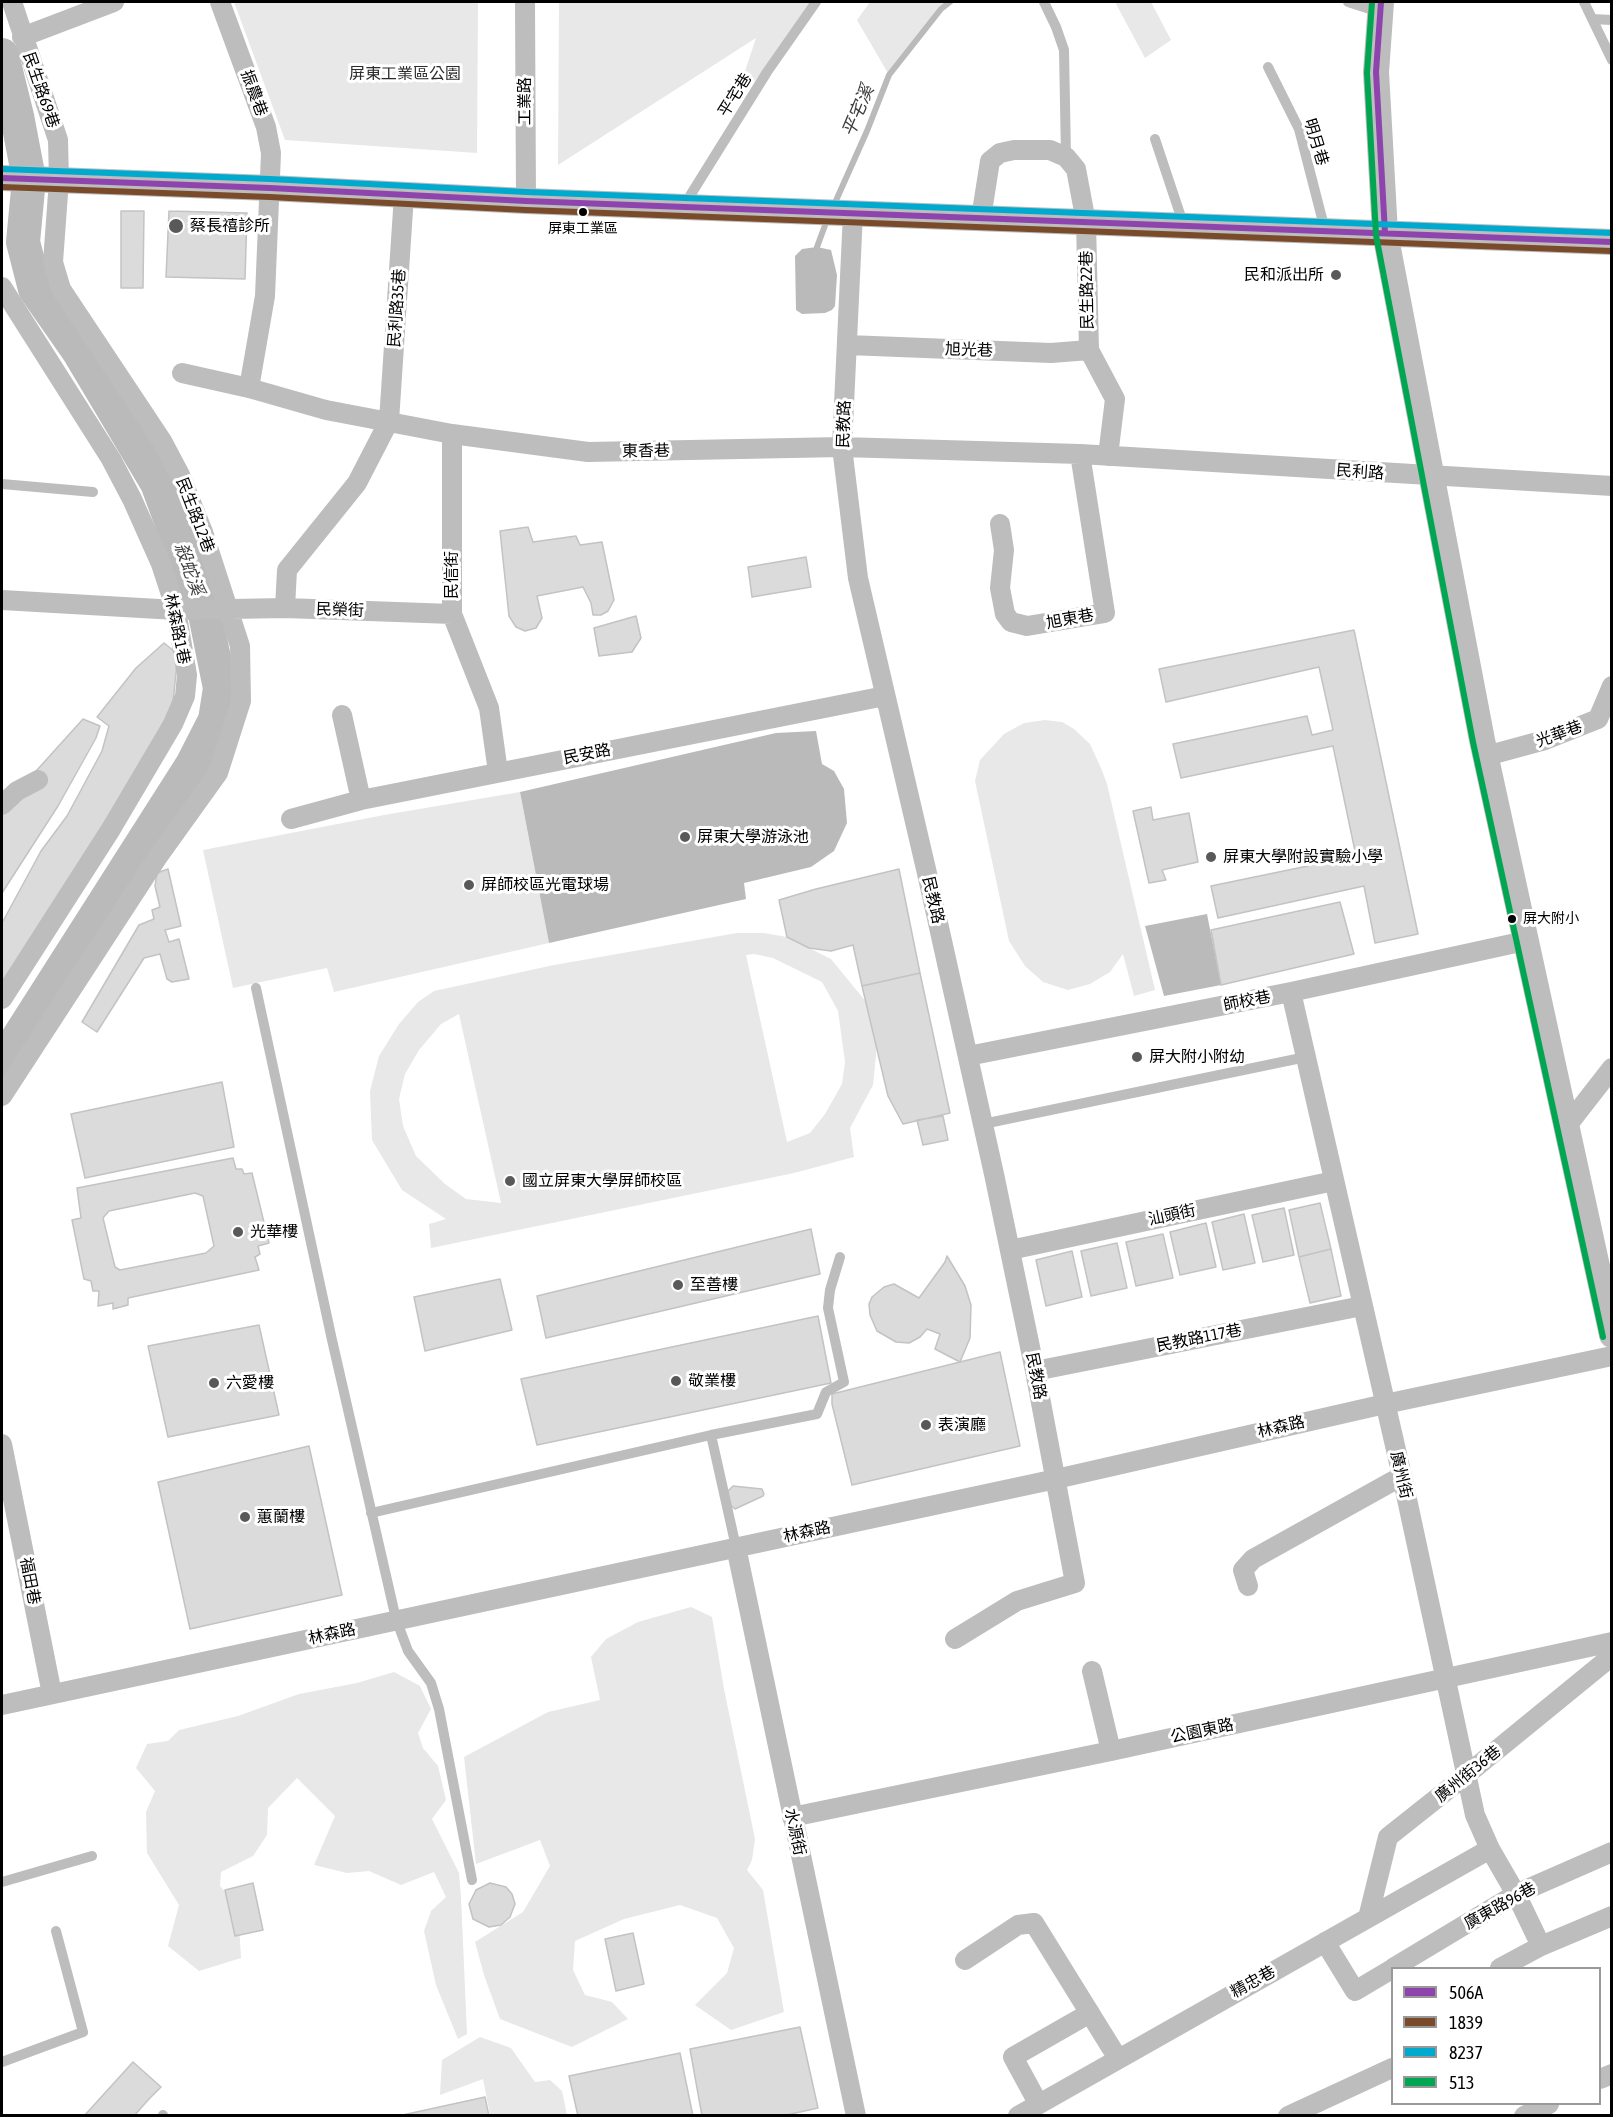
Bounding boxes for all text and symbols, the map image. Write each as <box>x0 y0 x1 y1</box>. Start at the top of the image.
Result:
street label: 民生路69巷 <box>19 50 63 130</box>
park label: 屏東工業區公園 <box>349 64 461 84</box>
street label: 振農巷 <box>237 67 271 119</box>
street label: 平宅巷 <box>714 70 756 120</box>
street label: 工業路 <box>515 77 535 125</box>
water label: 平宅溪 <box>838 82 878 140</box>
street label: 明月巷 <box>1300 116 1332 168</box>
marker: 屏東工業區 <box>577 206 589 218</box>
place label: 蔡長禧診所 <box>190 216 270 236</box>
marker: 蔡長禧診所 <box>167 217 185 235</box>
place label: 屏東工業區 <box>548 221 618 237</box>
street label: 民生路22巷 <box>1077 250 1097 330</box>
place label: 民和派出所 <box>1244 265 1324 285</box>
street label: 民利路35巷 <box>385 268 409 348</box>
marker: 民和派出所 <box>1329 268 1343 282</box>
street label: 旭光巷 <box>945 340 993 360</box>
street label: 民教路 <box>834 400 854 448</box>
street label: 東香巷 <box>622 441 670 461</box>
street label: 民利路 <box>1335 461 1385 483</box>
street label: 民生路12巷 <box>172 475 218 555</box>
water label: 殺蛇溪 <box>170 540 208 598</box>
street label: 民信街 <box>442 551 462 599</box>
street label: 林森路1巷 <box>160 592 194 666</box>
street label: 民榮街 <box>316 600 364 620</box>
street label: 旭東巷 <box>1045 605 1095 633</box>
street label: 光華巷 <box>1533 717 1585 751</box>
street label: 民安路 <box>562 740 612 768</box>
place label: 屏東大學游泳池 <box>697 827 809 847</box>
marker: 屏東大學游泳池 <box>678 830 692 844</box>
place label: 屏東大學附設實驗小學 <box>1223 847 1383 867</box>
marker: 屏東大學附設實驗小學 <box>1204 850 1218 864</box>
street label: 民教路 <box>918 874 948 926</box>
place label: 屏師校區光電球場 <box>481 875 609 895</box>
marker: 屏師校區光電球場 <box>462 878 476 892</box>
place label: 屏大附小 <box>1523 911 1579 927</box>
marker: 屏大附小 <box>1506 913 1518 925</box>
street label: 師校巷 <box>1222 987 1272 1015</box>
place label: 屏大附小附幼 <box>1149 1047 1245 1067</box>
marker: 屏大附小附幼 <box>1130 1050 1144 1064</box>
place label: 國立屏東大學屏師校區 <box>522 1171 682 1191</box>
marker: 國立屏東大學屏師校區 <box>503 1174 517 1188</box>
street label: 汕頭街 <box>1147 1201 1197 1229</box>
place label: 光華樓 <box>250 1222 298 1242</box>
marker: 光華樓 <box>231 1225 245 1239</box>
place label: 至善樓 <box>690 1275 738 1295</box>
marker: 至善樓 <box>671 1278 685 1292</box>
street label: 民教路117巷 <box>1155 1320 1243 1356</box>
street label: 民教路 <box>1022 1351 1050 1401</box>
place label: 敬業樓 <box>688 1371 736 1391</box>
place label: 六愛樓 <box>226 1373 274 1393</box>
marker: 敬業樓 <box>669 1374 683 1388</box>
marker: 六愛樓 <box>207 1376 221 1390</box>
street label: 林森路 <box>1255 1412 1307 1442</box>
place label: 表演廳 <box>938 1415 986 1435</box>
marker: 表演廳 <box>919 1418 933 1432</box>
street label: 廣州街 <box>1386 1449 1416 1501</box>
place label: 蕙蘭樓 <box>257 1507 305 1527</box>
marker: 蕙蘭樓 <box>238 1510 252 1524</box>
street label: 林森路 <box>782 1518 832 1546</box>
street label: 福田巷 <box>16 1556 44 1606</box>
street label: 林森路 <box>307 1620 357 1648</box>
street label: 公園東路 <box>1169 1715 1235 1747</box>
street label: 廣州街36巷 <box>1431 1742 1505 1806</box>
street label: 水源街 <box>781 1807 809 1857</box>
street label: 廣東路96巷 <box>1461 1878 1539 1934</box>
street label: 精忠巷 <box>1227 1962 1279 2002</box>
legend <box>1391 1967 1601 2105</box>
text: 506A <box>1449 1982 1483 2003</box>
text: 1839 <box>1449 2012 1483 2033</box>
text: 8237 <box>1449 2042 1483 2063</box>
text: 513 <box>1449 2072 1474 2093</box>

